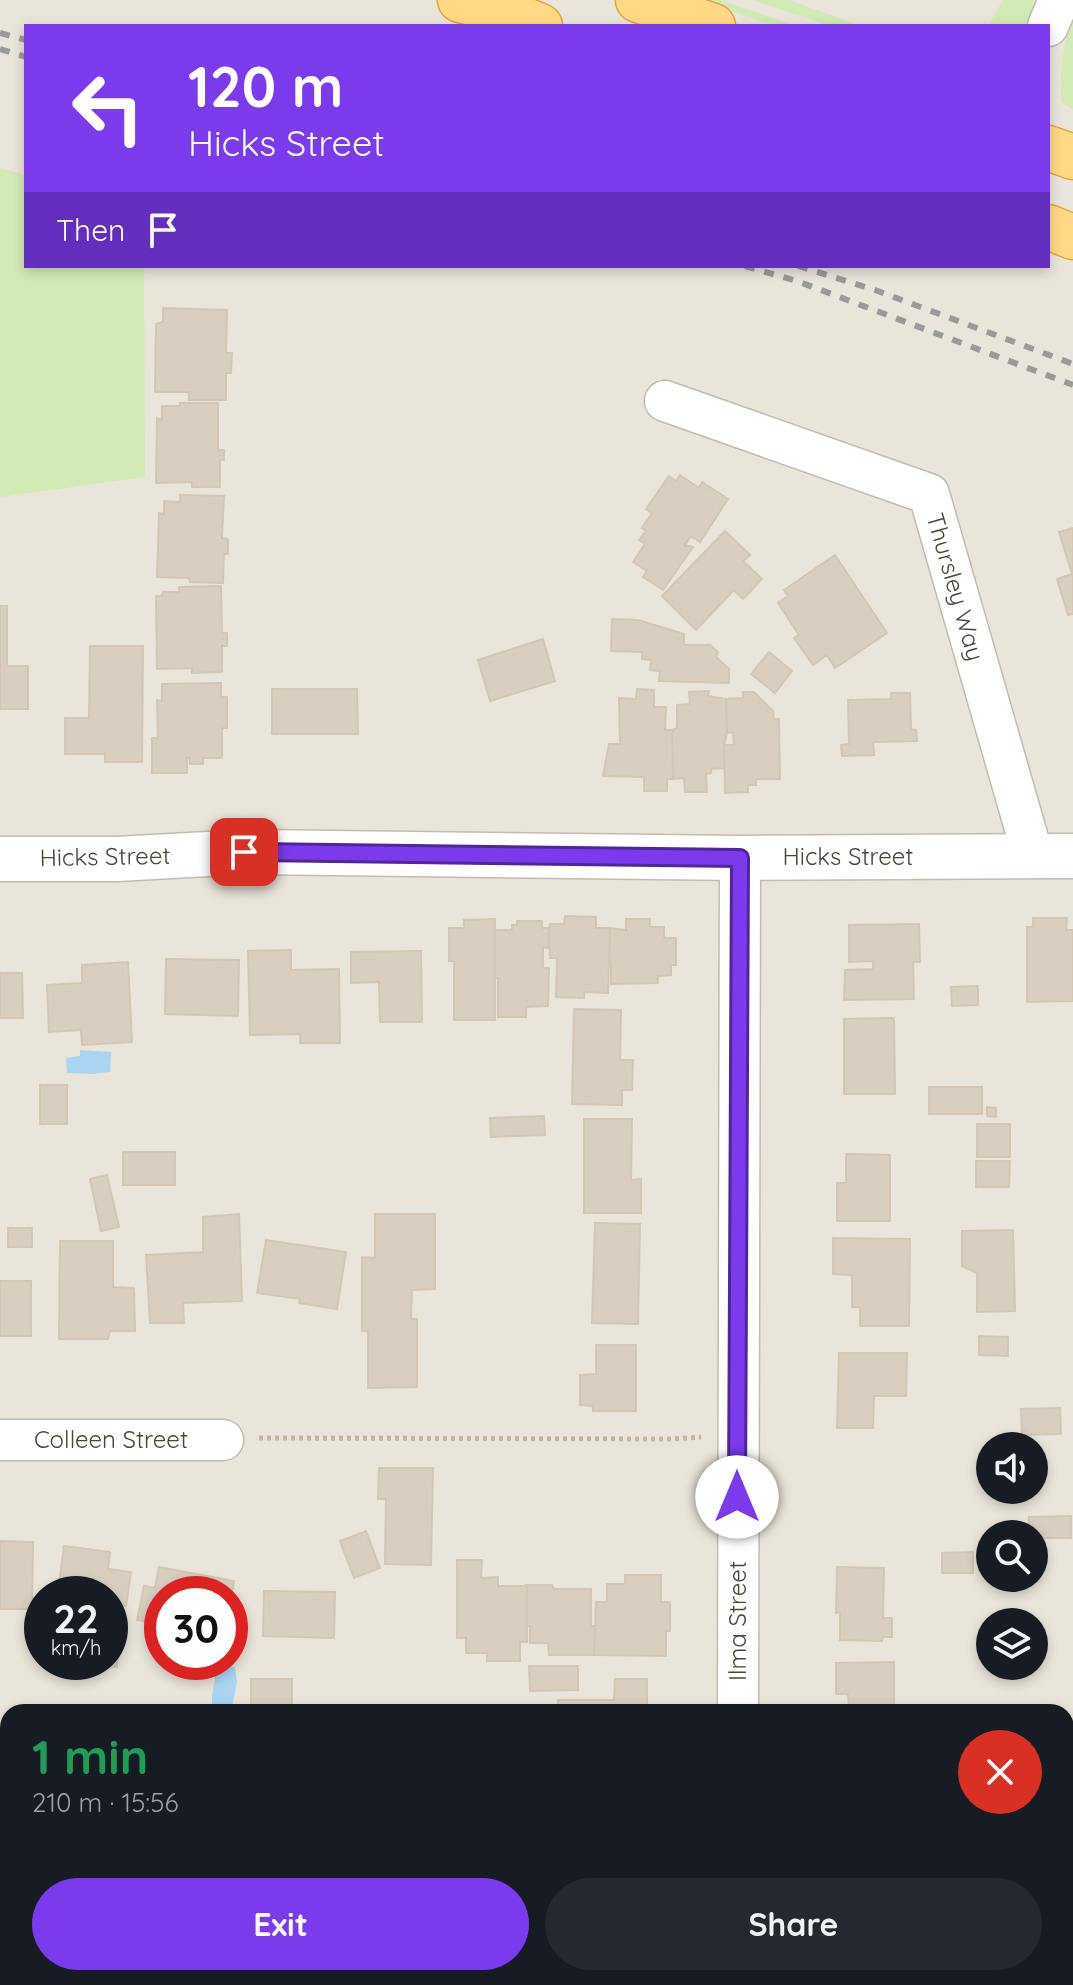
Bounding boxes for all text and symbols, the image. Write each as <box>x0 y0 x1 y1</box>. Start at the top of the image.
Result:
text: 120 m <box>188 51 343 121</box>
icon: left <box>56 56 160 160</box>
text: Hicks Street <box>188 120 384 165</box>
icon: arrive <box>141 208 185 252</box>
text: Then <box>56 211 125 249</box>
street label: Thursley Way <box>921 509 991 664</box>
pin <box>210 818 278 886</box>
icon: arrive <box>222 830 266 874</box>
street label: Hicks Street <box>39 840 171 872</box>
street label: Hicks Street <box>783 841 913 871</box>
street label: Colleen Street <box>34 1424 188 1454</box>
map controls <box>976 1432 1048 1680</box>
button: sound <box>976 1432 1048 1504</box>
position arrow <box>695 1455 779 1539</box>
button: search <box>976 1520 1048 1592</box>
street label: Ilma Street <box>722 1561 752 1681</box>
speed limit sign: 30 <box>144 1576 248 1680</box>
text: 22 <box>53 1593 99 1643</box>
button: layers <box>976 1608 1048 1680</box>
text: km/h <box>51 1635 101 1660</box>
text: 1 min <box>32 1726 148 1786</box>
button: close <box>958 1730 1042 1814</box>
text: 210 m · 15:56 <box>32 1786 178 1819</box>
button: Exit <box>32 1878 529 1970</box>
button: Share <box>545 1878 1042 1970</box>

